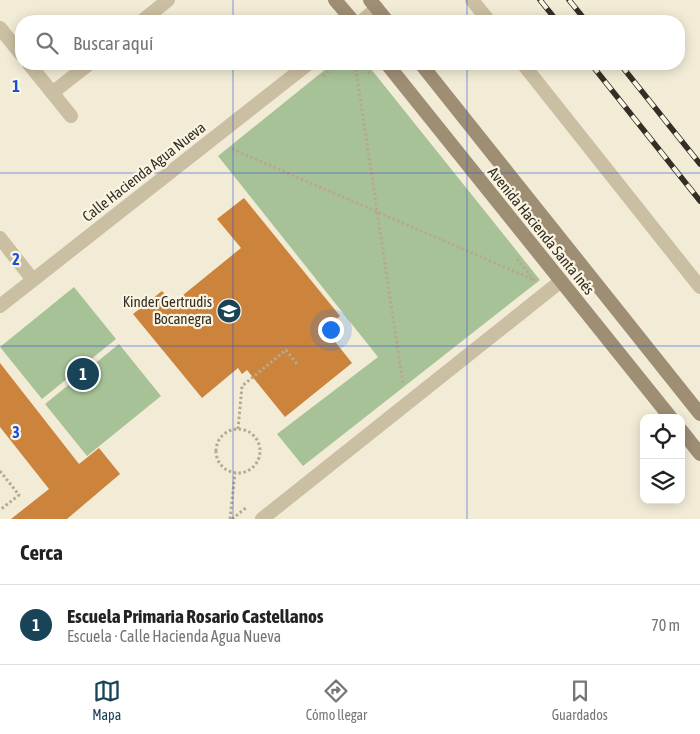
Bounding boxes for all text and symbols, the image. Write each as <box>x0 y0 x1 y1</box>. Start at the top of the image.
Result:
search box <box>15 15 685 70</box>
icon: search <box>33 29 61 57</box>
text: Buscar aquí <box>73 32 153 54</box>
text: 1 <box>12 77 20 95</box>
street label: Calle Hacienda Agua Nueva <box>79 118 208 225</box>
street label: Avenida Hacienda Santa Inés <box>485 164 598 298</box>
text: 2 <box>12 250 20 268</box>
place label: Kinder Gertrudis Bocanegra <box>123 293 212 327</box>
school or university icon: Kinder Gertrudis Bocanegra <box>216 298 242 324</box>
your location <box>318 317 344 343</box>
pin: 1 <box>67 355 99 393</box>
map controls <box>640 414 685 504</box>
button: locate <box>640 414 685 459</box>
text: 3 <box>12 423 20 441</box>
button: layers <box>640 459 685 504</box>
text: Cerca <box>20 540 63 564</box>
text: Escuela Primaria Rosario Castellanos <box>67 605 324 627</box>
text: 1 <box>32 616 40 634</box>
text: 70 m <box>651 616 680 634</box>
text: Escuela · Calle Hacienda Agua Nueva <box>67 627 281 645</box>
tab: Mapa <box>92 677 121 723</box>
tab: Cómo llegar <box>306 677 367 723</box>
tab: Guardados <box>552 677 608 723</box>

